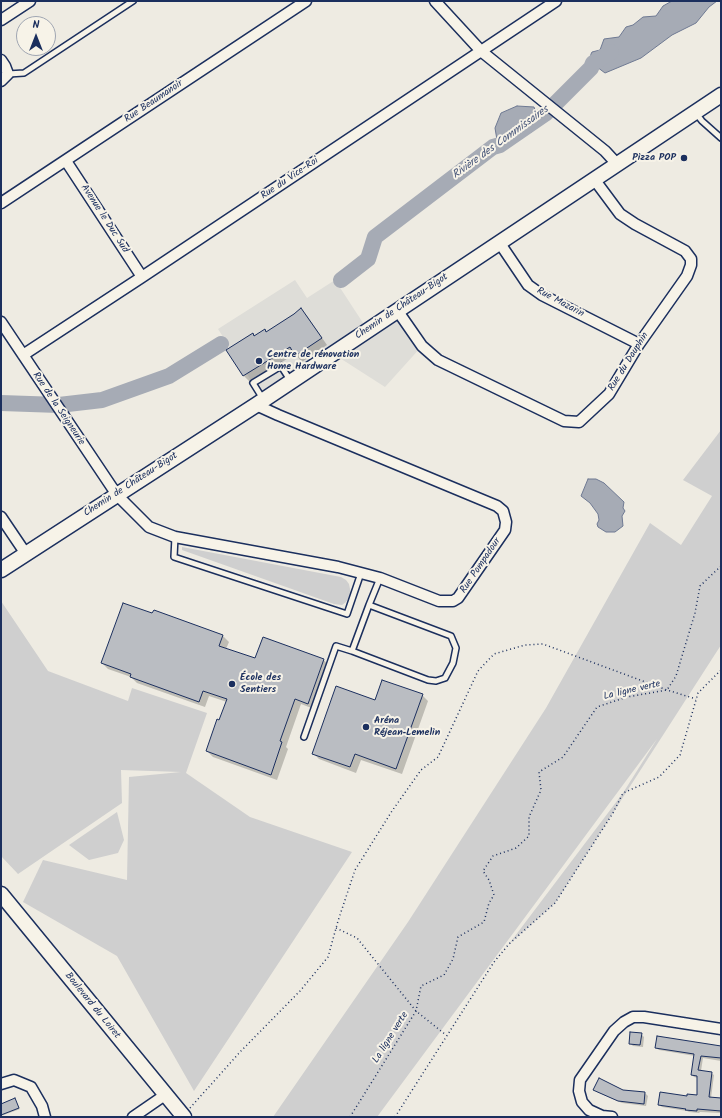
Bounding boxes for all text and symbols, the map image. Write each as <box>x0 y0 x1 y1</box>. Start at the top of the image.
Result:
north arrow <box>16 16 56 56</box>
text: N <box>33 16 39 34</box>
street label: Rue Beaumanoir <box>123 78 185 126</box>
water label: Rivière des Commissaires <box>450 104 552 182</box>
place label: Pizza POP <box>632 152 676 164</box>
marker: Pizza POP <box>679 153 689 163</box>
street label: Rue du Vice-Roi <box>259 155 321 203</box>
street label: Avenue le Duc Sud <box>77 183 131 255</box>
street label: Chemin de Château-Bigot <box>353 271 451 343</box>
street label: Rue Mazarin <box>534 286 586 320</box>
street label: Rue du Dauphin <box>606 331 652 393</box>
place label: Centre de rénovation Home Hardware <box>267 349 359 372</box>
marker: Centre de rénovation Home Hardware <box>254 356 264 366</box>
street label: Rue de la Seigneurie <box>29 370 87 448</box>
street label: Chemin de Château-Bigot <box>82 450 180 520</box>
street label: Rue Pompadour <box>458 536 504 596</box>
place label: École des Sentiers <box>240 672 281 696</box>
marker: École des Sentiers <box>227 679 237 689</box>
street label: La ligne verte <box>602 679 662 703</box>
place label: Aréna Réjean‑Lemelin <box>374 715 440 738</box>
marker: Aréna Réjean‑Lemelin <box>361 722 371 732</box>
street label: Boulevard du Loiret <box>62 970 122 1042</box>
street label: La ligne verte <box>371 1010 411 1066</box>

